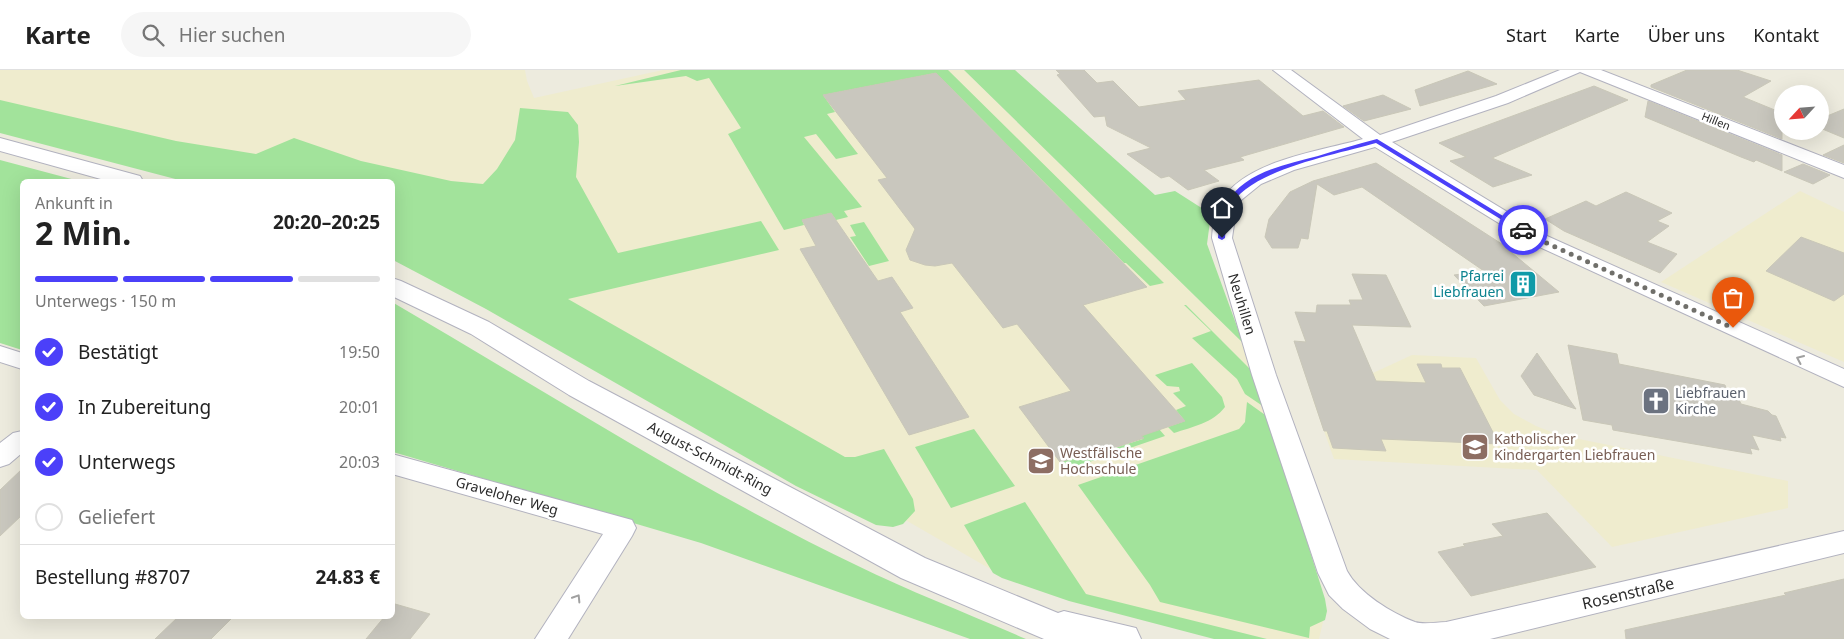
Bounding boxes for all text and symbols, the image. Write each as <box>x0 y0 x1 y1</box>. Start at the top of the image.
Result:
search box <box>121 12 471 57</box>
text: Karte <box>25 18 91 51</box>
icon: search <box>139 21 167 49</box>
text: Hier suchen <box>179 22 285 48</box>
text: Start <box>1506 23 1546 47</box>
text: Karte <box>1574 23 1620 47</box>
text: Über uns <box>1648 23 1725 47</box>
text: Kontakt <box>1753 23 1819 47</box>
north arrow <box>1774 85 1829 140</box>
map controls <box>1774 85 1829 140</box>
street label: Hillen <box>1700 108 1733 133</box>
pin <box>1201 187 1243 238</box>
text: Ankunft in <box>35 192 113 214</box>
icon: home <box>1208 194 1236 222</box>
courier <box>1498 205 1548 255</box>
text: 20:20–20:25 <box>273 209 380 235</box>
text: 2 Min. <box>35 211 131 254</box>
icon: car <box>1509 216 1537 244</box>
place label: Pfarrei Liebfrauen <box>1433 266 1504 301</box>
building icon: Pfarrei Liebfrauen <box>1508 269 1538 299</box>
street label: Neuhillen <box>1224 271 1261 337</box>
pin <box>1712 277 1754 328</box>
icon: bag <box>1719 284 1747 312</box>
text: Unterwegs · 150 m <box>35 290 176 312</box>
icon: check <box>35 338 63 366</box>
text: Bestätigt <box>78 339 158 365</box>
text: 19:50 <box>339 341 380 363</box>
one-way arrow <box>1796 354 1805 365</box>
place label: Liebfrauen Kirche <box>1675 383 1746 418</box>
church icon: Liebfrauen Kirche <box>1641 386 1671 416</box>
icon: check <box>35 393 63 421</box>
text: In Zubereitung <box>78 394 211 420</box>
text: 20:01 <box>339 396 380 418</box>
street label: August-Schmidt-Ring <box>645 417 776 498</box>
place label: Katholischer Kindergarten Liebfrauen <box>1494 429 1655 464</box>
school or university icon: Katholischer Kindergarten Liebfrauen <box>1460 432 1490 462</box>
place label: Westfälische Hochschule <box>1060 443 1142 478</box>
school or university icon: Westfälische Hochschule <box>1026 446 1056 476</box>
icon: check <box>35 448 63 476</box>
text: Unterwegs <box>78 449 176 475</box>
text: 20:03 <box>339 451 380 473</box>
street label: Graveloher Weg <box>454 472 561 519</box>
text: Geliefert <box>78 504 155 530</box>
text: Bestellung #8707 <box>35 564 190 590</box>
text: 24.83 € <box>315 564 380 590</box>
street label: Rosenstraße <box>1580 572 1676 614</box>
one-way arrow <box>571 594 581 603</box>

